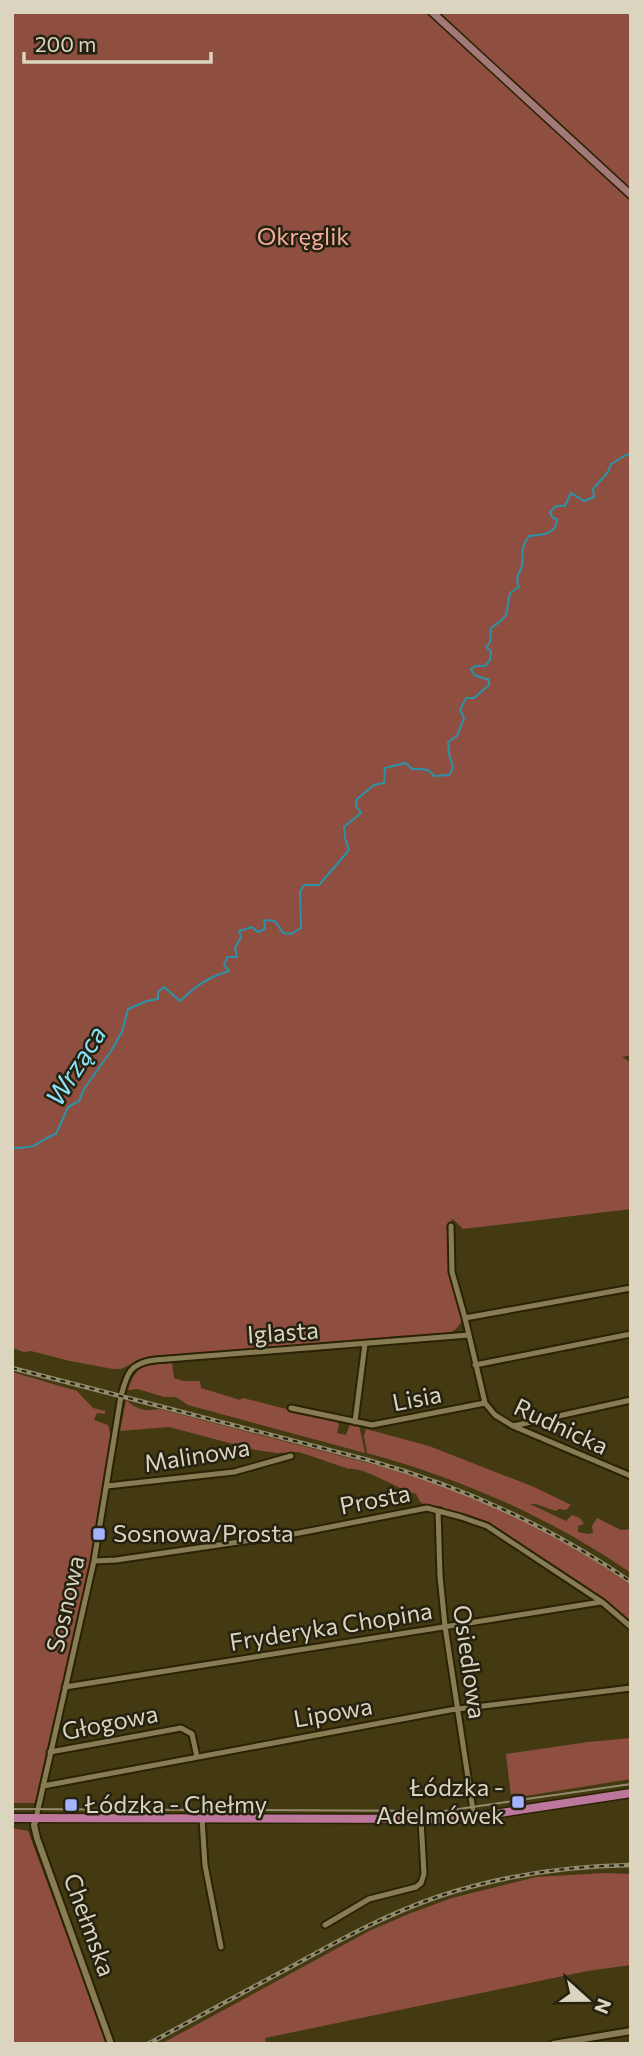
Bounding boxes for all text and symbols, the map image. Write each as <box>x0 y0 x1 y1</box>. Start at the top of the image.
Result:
scale bar <box>24 21 212 65</box>
text: 200 m <box>35 31 96 56</box>
park label: Okręglik <box>257 221 349 250</box>
water label: Wrząca <box>38 1019 111 1111</box>
street label: Iglasta <box>246 1315 320 1348</box>
street label: Lisia <box>390 1379 444 1416</box>
street label: Rudnicka <box>510 1391 613 1460</box>
street label: Malinowa <box>142 1432 252 1477</box>
street label: Prosta <box>337 1477 413 1520</box>
place label: Sosnowa/Prosta <box>113 1518 294 1547</box>
marker: Sosnowa/Prosta <box>91 1526 107 1542</box>
street label: Sosnowa <box>39 1553 90 1655</box>
street label: Fryderyka Chopina <box>227 1595 434 1656</box>
street label: Osiedlowa <box>448 1603 493 1721</box>
street label: Lipowa <box>291 1690 374 1733</box>
street label: Głogowa <box>59 1698 160 1745</box>
place label: Łódzka - Adelmówek <box>376 1772 504 1829</box>
place label: Łódzka - Chełmy <box>84 1789 267 1818</box>
marker: Łódzka - Adelmówek <box>510 1794 526 1810</box>
marker: Łódzka - Chełmy <box>63 1797 79 1813</box>
street label: Chełmska <box>58 1869 122 1980</box>
north arrow <box>552 1965 622 2035</box>
text: N <box>590 1995 617 2017</box>

